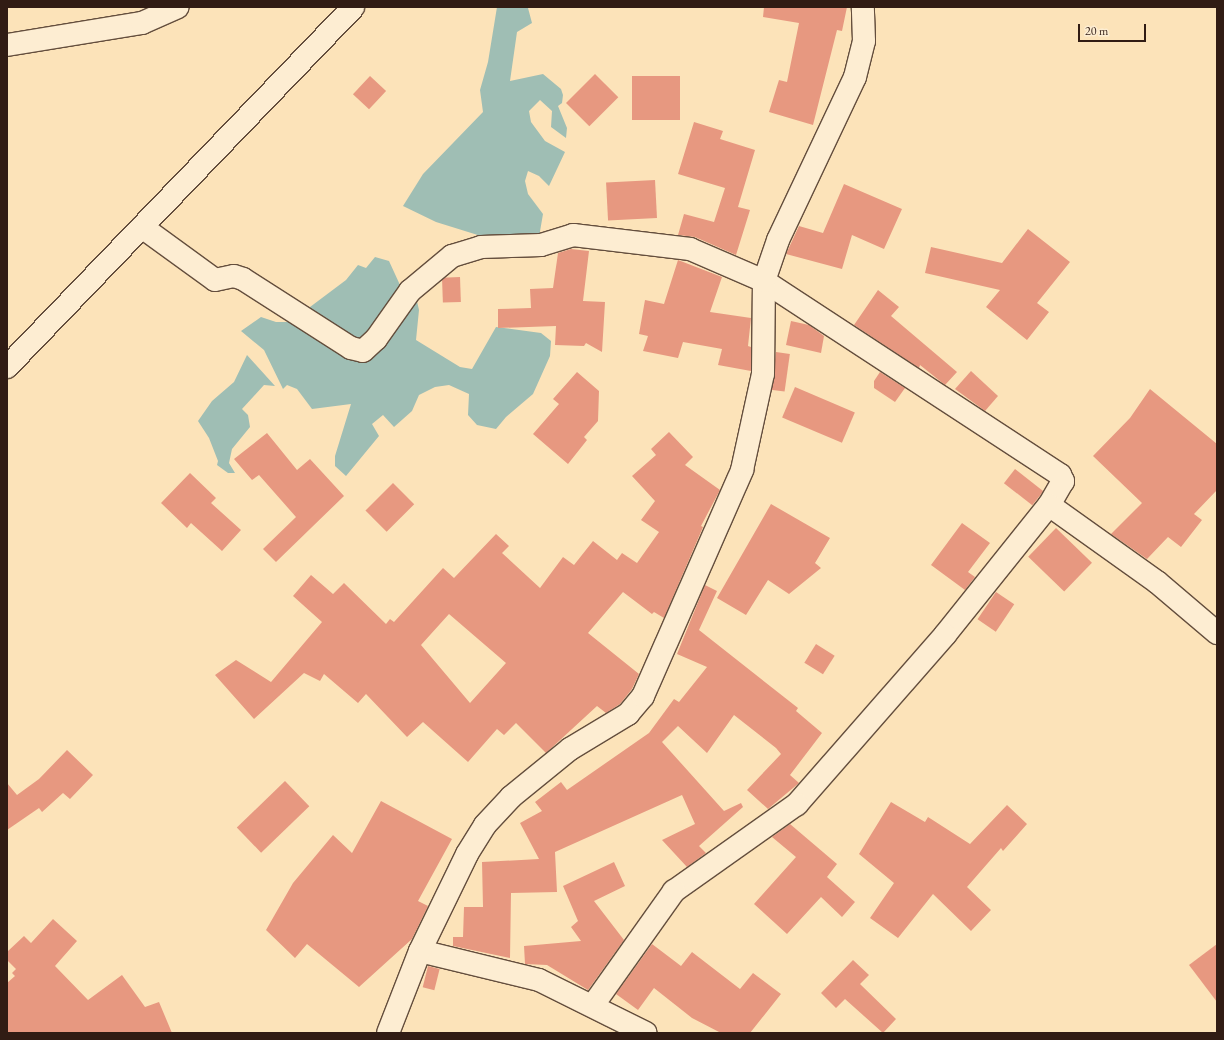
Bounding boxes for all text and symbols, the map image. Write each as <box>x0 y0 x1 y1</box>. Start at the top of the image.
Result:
scale bar <box>1080 16 1148 42</box>
text: 20 m <box>1085 23 1108 39</box>

